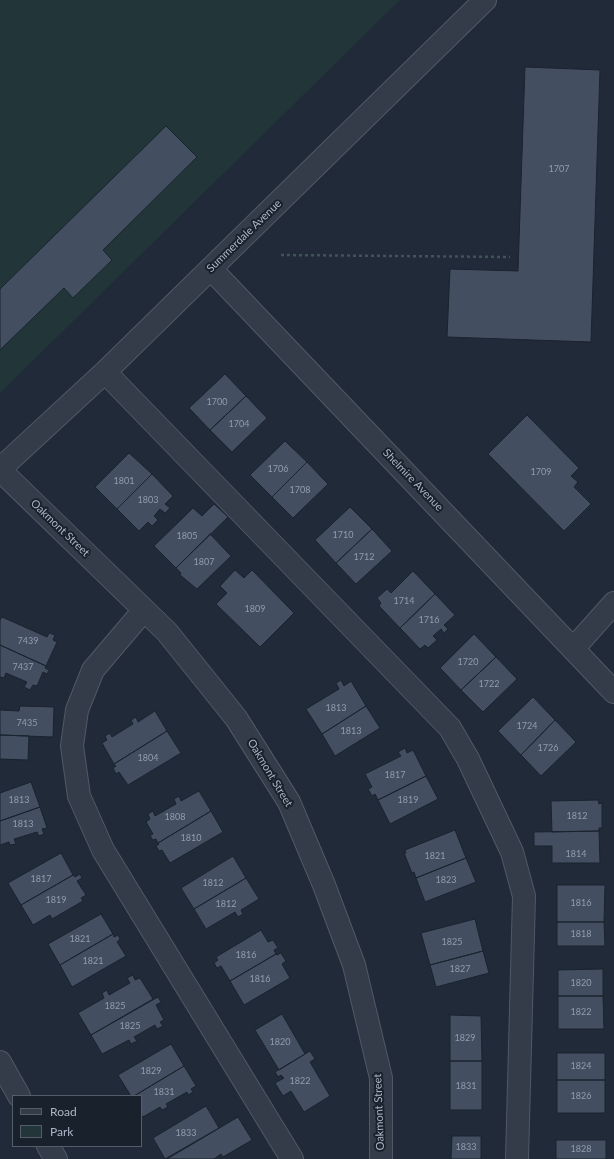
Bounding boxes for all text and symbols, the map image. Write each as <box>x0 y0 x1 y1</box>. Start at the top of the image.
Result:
house number: 1707 <box>549 164 569 174</box>
street label: Summerdale Avenue <box>204 197 284 275</box>
house number: 1700 <box>207 397 227 407</box>
house number: 1704 <box>229 419 249 429</box>
street label: Shelmire Avenue <box>380 446 446 514</box>
house number: 1706 <box>268 464 288 474</box>
house number: 1709 <box>531 467 551 477</box>
house number: 1801 <box>114 476 134 486</box>
house number: 1708 <box>290 485 310 495</box>
house number: 1803 <box>138 495 158 505</box>
street label: Oakmont Street <box>28 497 92 559</box>
house number: 1710 <box>333 530 353 540</box>
house number: 1805 <box>177 531 197 541</box>
house number: 1712 <box>354 552 374 562</box>
house number: 1807 <box>194 557 214 567</box>
house number: 1714 <box>394 596 414 606</box>
house number: 1809 <box>245 604 265 614</box>
house number: 1716 <box>419 615 439 625</box>
house number: 7439 <box>18 636 38 646</box>
house number: 1720 <box>458 657 478 667</box>
house number: 7437 <box>13 662 33 672</box>
house number: 1722 <box>479 679 499 689</box>
house number: 1813 <box>326 703 346 713</box>
house number: 7435 <box>17 718 37 728</box>
house number: 1724 <box>517 721 537 731</box>
house number: 1813 <box>341 726 361 736</box>
street label: Oakmont Street <box>245 737 295 809</box>
house number: 1726 <box>538 743 558 753</box>
house number: 1804 <box>138 753 158 763</box>
house number: 1817 <box>385 770 405 780</box>
house number: 1813 <box>9 795 29 805</box>
house number: 1819 <box>398 795 418 805</box>
house number: 1812 <box>567 811 587 821</box>
house number: 1808 <box>165 812 185 822</box>
house number: 1813 <box>13 819 33 829</box>
house number: 1810 <box>181 833 201 843</box>
house number: 1814 <box>566 849 586 859</box>
house number: 1821 <box>425 851 445 861</box>
house number: 1817 <box>31 874 51 884</box>
house number: 1823 <box>436 875 456 885</box>
house number: 1812 <box>203 878 223 888</box>
house number: 1819 <box>46 895 66 905</box>
house number: 1816 <box>571 898 591 908</box>
house number: 1812 <box>216 899 236 909</box>
house number: 1818 <box>571 929 591 939</box>
house number: 1821 <box>70 934 90 944</box>
house number: 1825 <box>442 937 462 947</box>
house number: 1816 <box>236 950 256 960</box>
house number: 1821 <box>83 956 103 966</box>
house number: 1827 <box>450 964 470 974</box>
house number: 1816 <box>250 974 270 984</box>
house number: 1820 <box>571 978 591 988</box>
house number: 1825 <box>105 1001 125 1011</box>
house number: 1822 <box>571 1007 591 1017</box>
house number: 1825 <box>120 1021 140 1031</box>
house number: 1829 <box>455 1033 475 1043</box>
house number: 1820 <box>270 1037 290 1047</box>
house number: 1824 <box>571 1061 591 1071</box>
house number: 1829 <box>141 1066 161 1076</box>
street label: Oakmont Street <box>371 1073 387 1151</box>
house number: 1822 <box>290 1076 310 1086</box>
house number: 1831 <box>456 1081 476 1091</box>
house number: 1831 <box>154 1087 174 1097</box>
house number: 1826 <box>571 1091 591 1101</box>
legend <box>12 1095 142 1147</box>
text: Road <box>50 1104 77 1119</box>
text: Park <box>50 1124 73 1139</box>
house number: 1833 <box>176 1128 196 1138</box>
house number: 1833 <box>456 1142 476 1152</box>
house number: 1828 <box>571 1144 591 1154</box>

